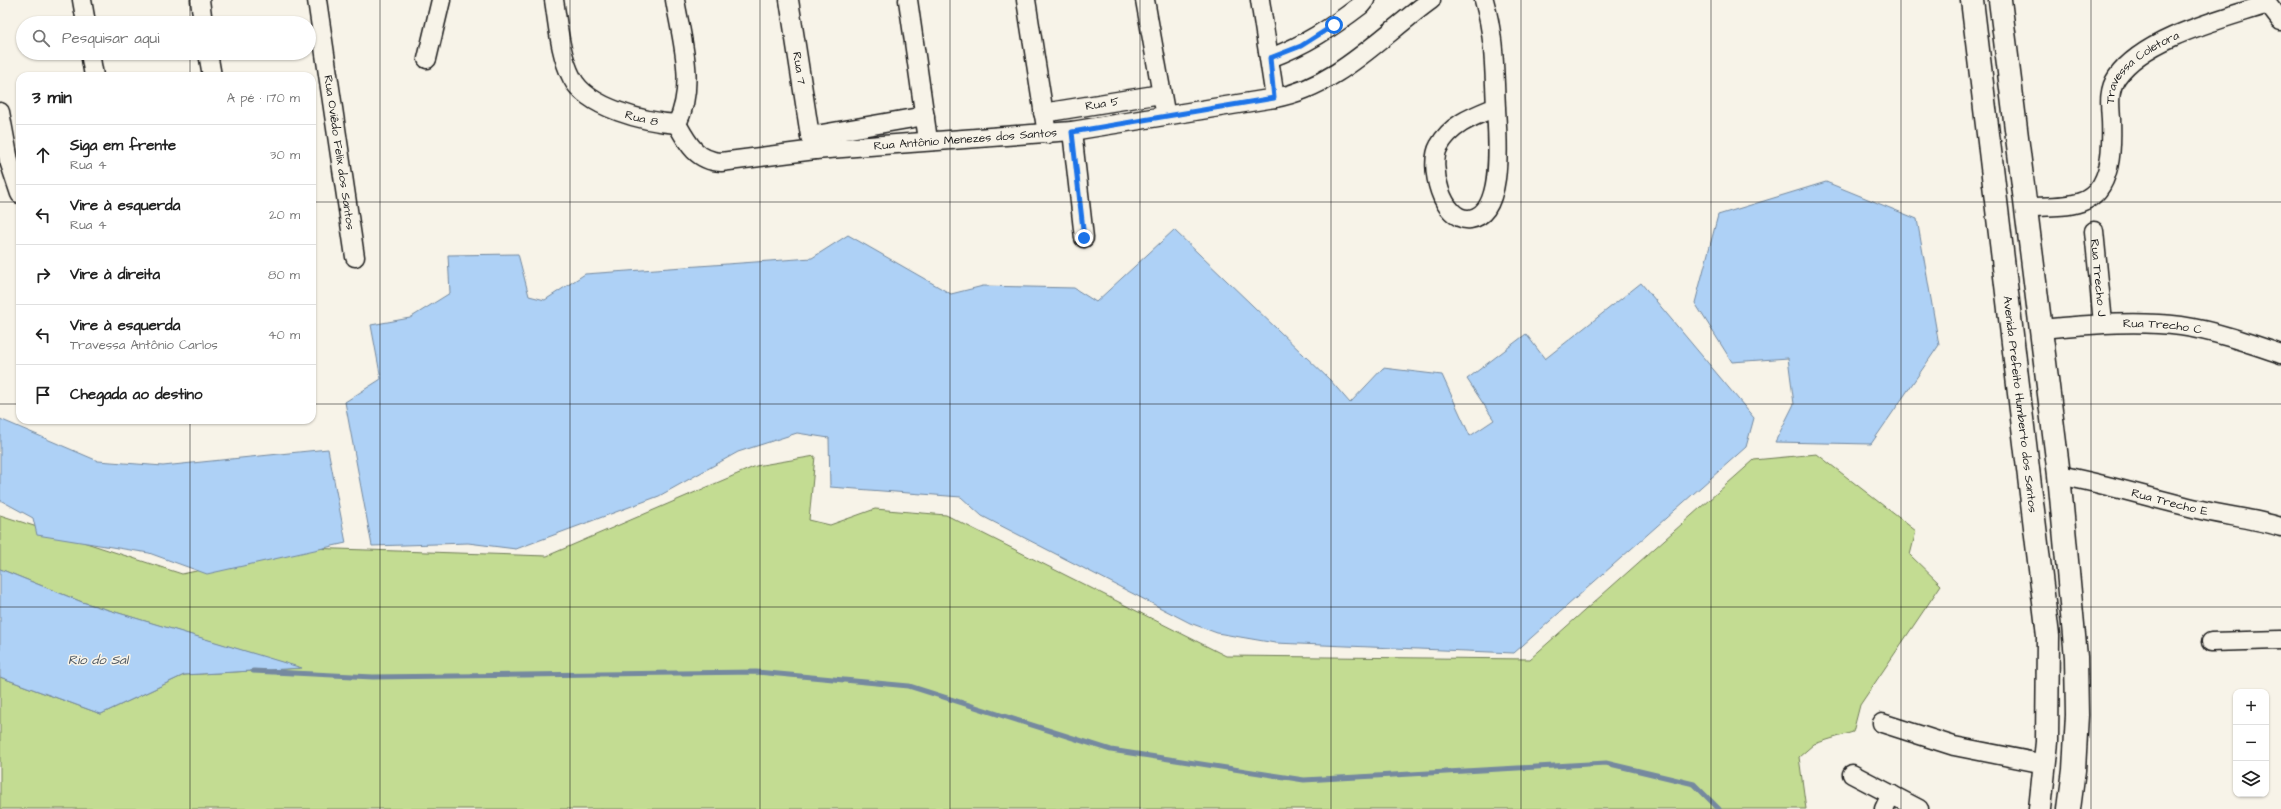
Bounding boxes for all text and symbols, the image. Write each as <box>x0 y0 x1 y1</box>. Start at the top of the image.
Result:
search box <box>16 16 316 60</box>
route start <box>1325 16 1343 34</box>
icon: search <box>30 27 52 49</box>
street label: Travessa Coletora <box>2102 27 2182 104</box>
text: Pesquisar aqui <box>62 28 159 49</box>
street label: Rua 7 <box>788 51 810 86</box>
street label: Rua Oviêdo Felix dos Santos <box>319 74 359 231</box>
text: 3 min <box>32 86 72 110</box>
text: A pé · 170 m <box>227 89 300 107</box>
street label: Rua 5 <box>1084 93 1121 115</box>
street label: Rua 8 <box>623 106 660 131</box>
street label: Rua Antônio Menezes dos Santos <box>873 124 1058 155</box>
text: Siga em frente <box>70 135 176 156</box>
icon: ahead <box>32 144 54 166</box>
text: 30 m <box>270 146 300 164</box>
text: Rua 4 <box>70 156 107 174</box>
text: Vire à esquerda <box>70 195 180 216</box>
icon: left <box>32 204 54 226</box>
text: 20 m <box>269 206 300 224</box>
text: Rua 4 <box>70 216 107 234</box>
route end <box>1075 229 1093 247</box>
street label: Rua Trecho J <box>2086 238 2110 318</box>
icon: right <box>32 264 54 286</box>
text: Vire à direita <box>70 264 160 285</box>
text: 80 m <box>268 266 300 284</box>
street label: Avenida Prefeito Humberto dos Santos <box>1998 295 2041 514</box>
text: Vire à esquerda <box>70 315 180 336</box>
street label: Rua Trecho C <box>2123 315 2204 339</box>
icon: left <box>32 324 54 346</box>
text: 40 m <box>268 326 300 344</box>
text: Travessa Antônio Carlos <box>70 336 218 354</box>
icon: arrive <box>32 384 54 406</box>
text: Chegada ao destino <box>70 384 203 405</box>
street label: Rua Trecho E <box>2129 484 2210 520</box>
water label: Rio do Sal <box>68 651 130 669</box>
map controls <box>2233 689 2269 797</box>
button: + <box>2233 689 2269 725</box>
button: − <box>2233 725 2269 761</box>
button: layers <box>2233 761 2269 797</box>

